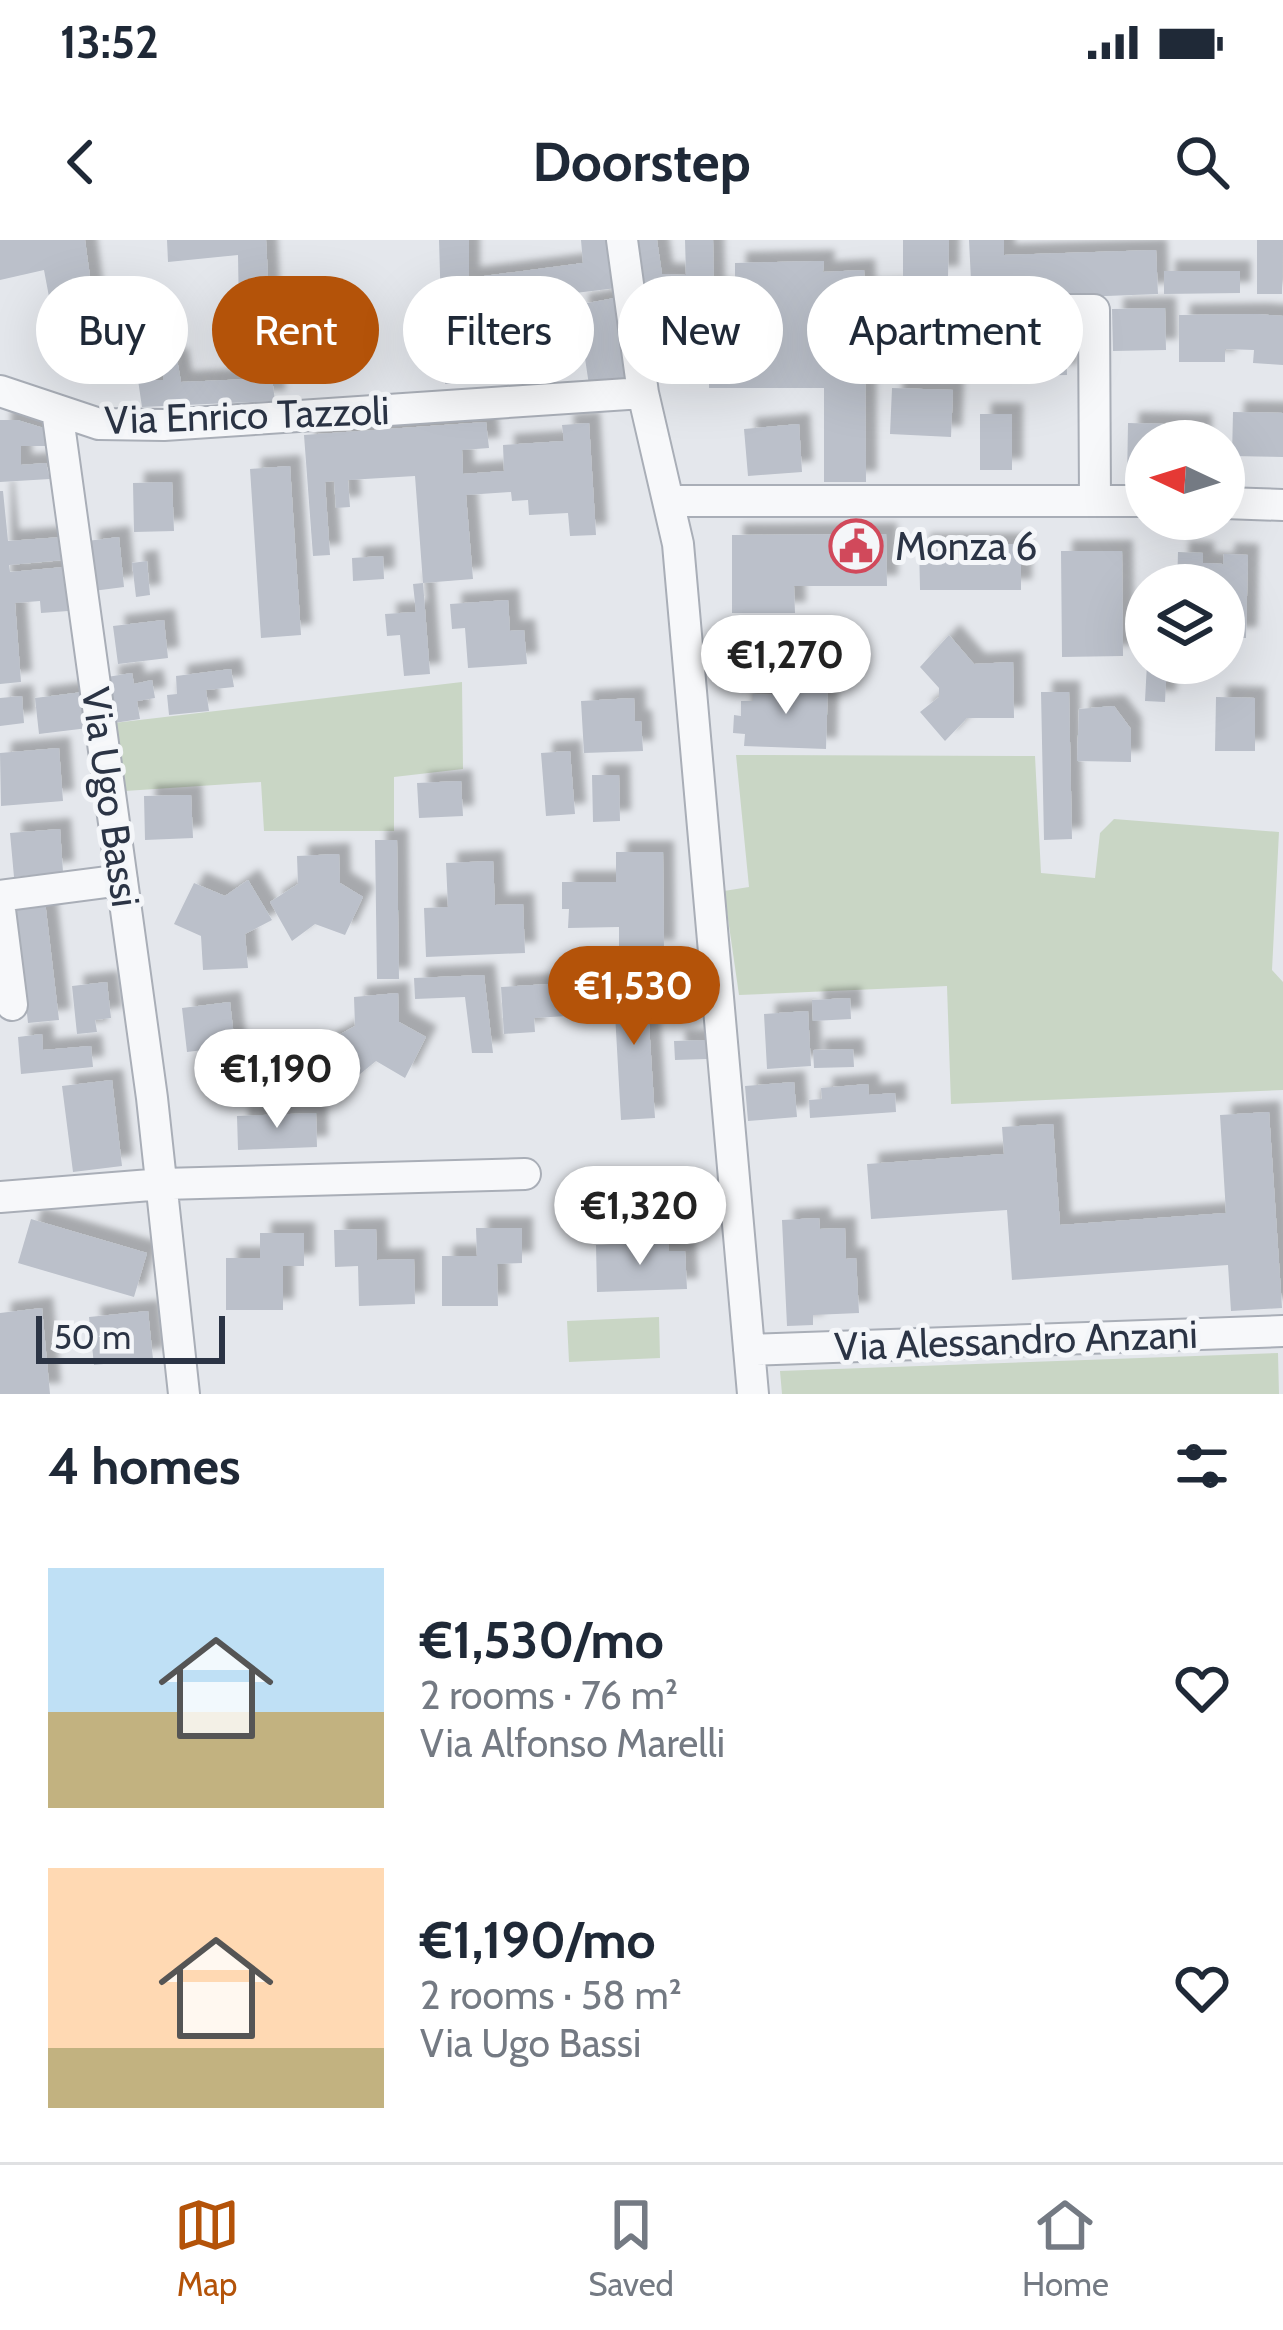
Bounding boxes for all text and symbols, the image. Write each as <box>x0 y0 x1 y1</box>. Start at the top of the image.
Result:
text: 13:52 <box>60 15 159 69</box>
icon: back <box>48 129 114 195</box>
text: Doorstep <box>532 129 751 195</box>
icon: search <box>1169 129 1235 195</box>
chip: Buy <box>36 276 188 384</box>
chip: Rent <box>212 276 379 384</box>
chip: Filters <box>403 276 594 384</box>
chip: New <box>618 276 783 384</box>
chip: Apartment <box>807 276 1083 384</box>
street label: Via Enrico Tazzoli <box>104 386 390 444</box>
north arrow <box>1125 420 1245 540</box>
map controls <box>1125 420 1245 684</box>
public building icon: Monza 6 <box>828 518 884 574</box>
place label: Monza 6 <box>895 522 1037 570</box>
button: layers <box>1125 564 1245 684</box>
pin: €1,270 <box>688 615 884 717</box>
text: €1,270 <box>728 630 844 678</box>
street label: Via Ugo Bassi <box>72 684 150 910</box>
pin: €1,530 <box>536 946 732 1048</box>
text: €1,530 <box>575 961 693 1009</box>
pin: €1,190 <box>179 1029 375 1131</box>
text: €1,190 <box>221 1044 333 1092</box>
pin: €1,320 <box>542 1166 738 1268</box>
text: €1,320 <box>581 1181 699 1229</box>
scale bar <box>36 1310 225 1363</box>
street label: Via Alessandro Anzani <box>834 1310 1198 1370</box>
text: 50 m <box>54 1317 131 1357</box>
icon: filters <box>1169 1433 1235 1499</box>
text: 4 homes <box>48 1435 240 1497</box>
text: €1,530/mo <box>420 1609 664 1671</box>
icon: home <box>144 1616 288 1760</box>
icon: heart <box>1169 1655 1235 1721</box>
text: 2 rooms · 76 m² <box>420 1671 678 1719</box>
text: Via Alfonso Marelli <box>420 1719 725 1767</box>
text: €1,190/mo <box>420 1909 656 1971</box>
icon: home <box>144 1916 288 2060</box>
icon: heart <box>1169 1955 1235 2021</box>
text: 2 rooms · 58 m² <box>420 1971 682 2019</box>
text: Via Ugo Bassi <box>420 2019 641 2067</box>
tab: Map <box>174 2192 240 2304</box>
tab: Saved <box>588 2192 674 2304</box>
tab: Home <box>1022 2192 1109 2304</box>

